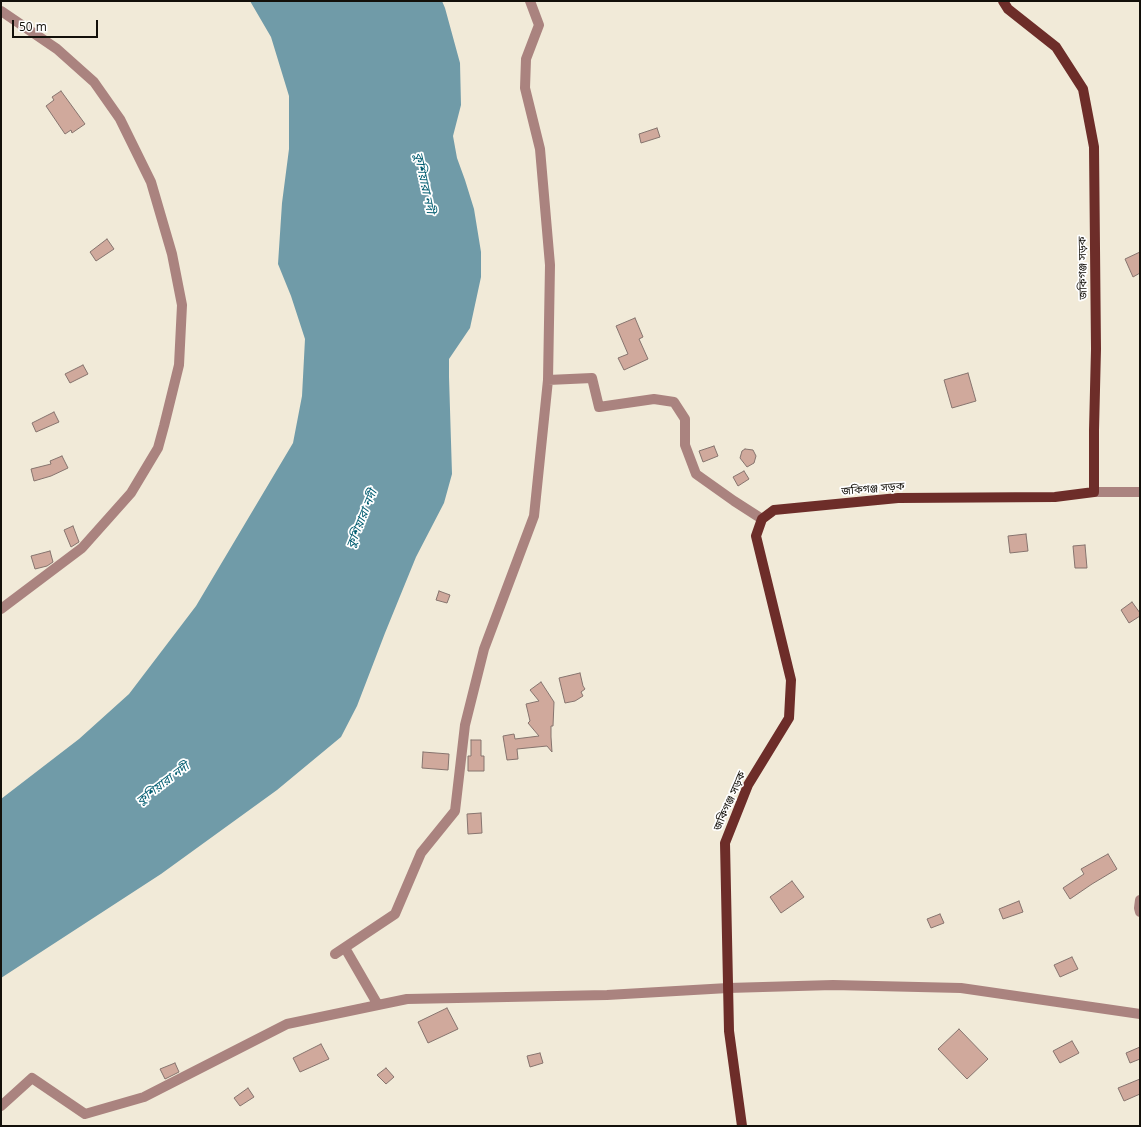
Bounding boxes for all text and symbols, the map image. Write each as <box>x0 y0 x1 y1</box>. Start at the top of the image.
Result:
scale bar <box>14 12 100 38</box>
text: 50 m <box>19 18 47 35</box>
water label: কুশিয়ারা নদী <box>410 151 438 215</box>
street label: জকিগঞ্জ সড়ক <box>1076 236 1090 300</box>
street label: জকিগঞ্জ সড়ক <box>841 480 905 498</box>
water label: কুশিয়ারা নদী <box>344 487 380 551</box>
water label: কুশিয়ারা নদী <box>134 760 192 808</box>
street label: জকিগঞ্জ সড়ক <box>711 769 749 833</box>

